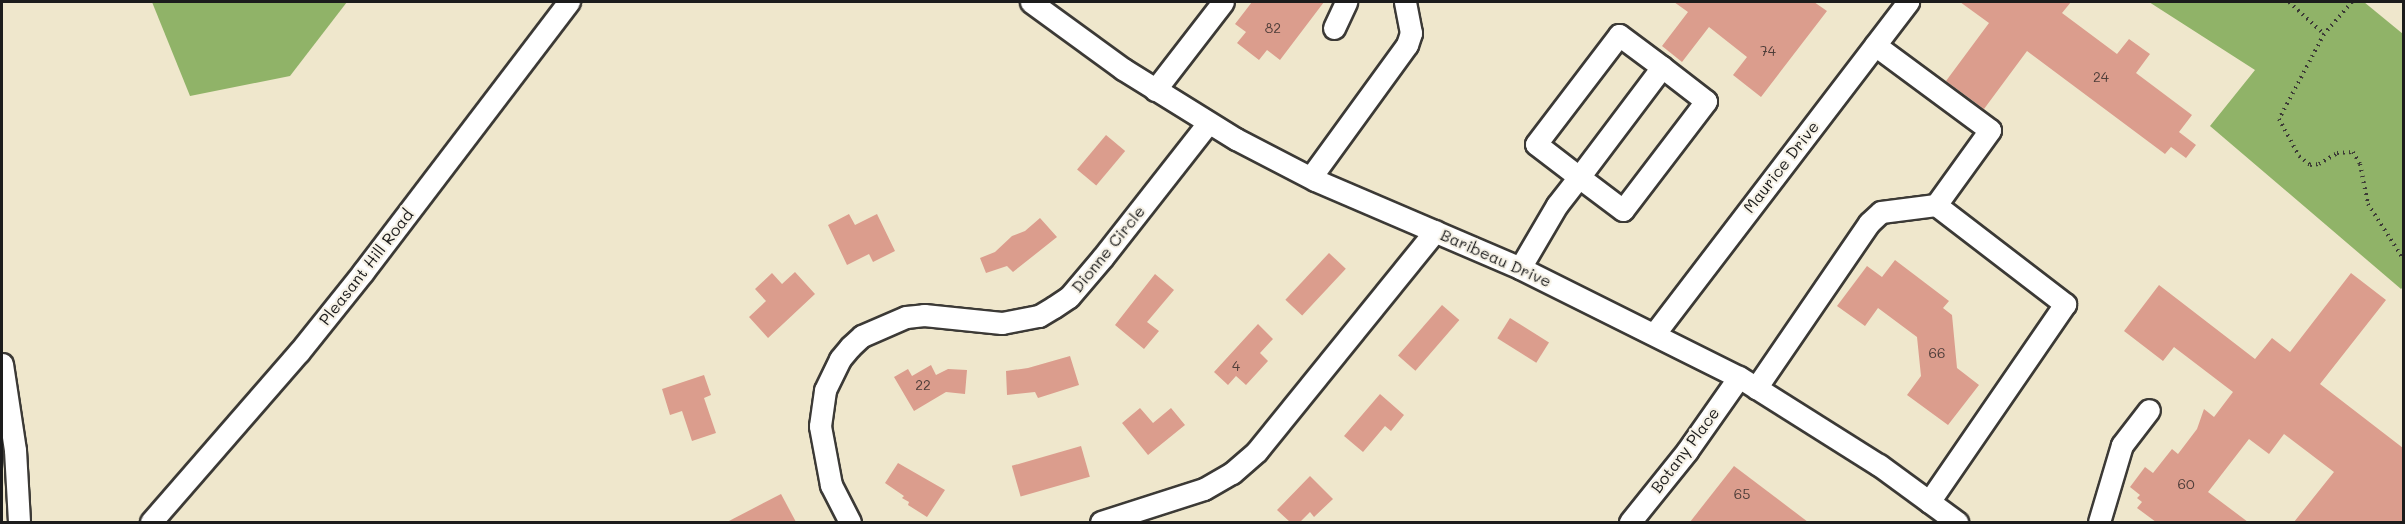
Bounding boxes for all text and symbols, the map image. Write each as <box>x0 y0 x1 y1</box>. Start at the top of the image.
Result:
house number: 82 <box>1265 20 1281 36</box>
house number: 74 <box>1760 43 1776 59</box>
house number: 24 <box>2093 69 2109 85</box>
street label: Maurice Drive <box>1739 117 1823 217</box>
street label: Dionne Circle <box>1067 202 1149 296</box>
street label: Pleasant Hill Road <box>315 205 417 329</box>
street label: Baribeau Drive <box>1438 225 1554 291</box>
house number: 66 <box>1929 345 1945 361</box>
house number: 4 <box>1232 358 1240 374</box>
house number: 22 <box>915 377 931 393</box>
street label: Botany Place <box>1647 404 1723 496</box>
house number: 60 <box>2177 476 2195 492</box>
house number: 65 <box>1734 486 1750 502</box>

